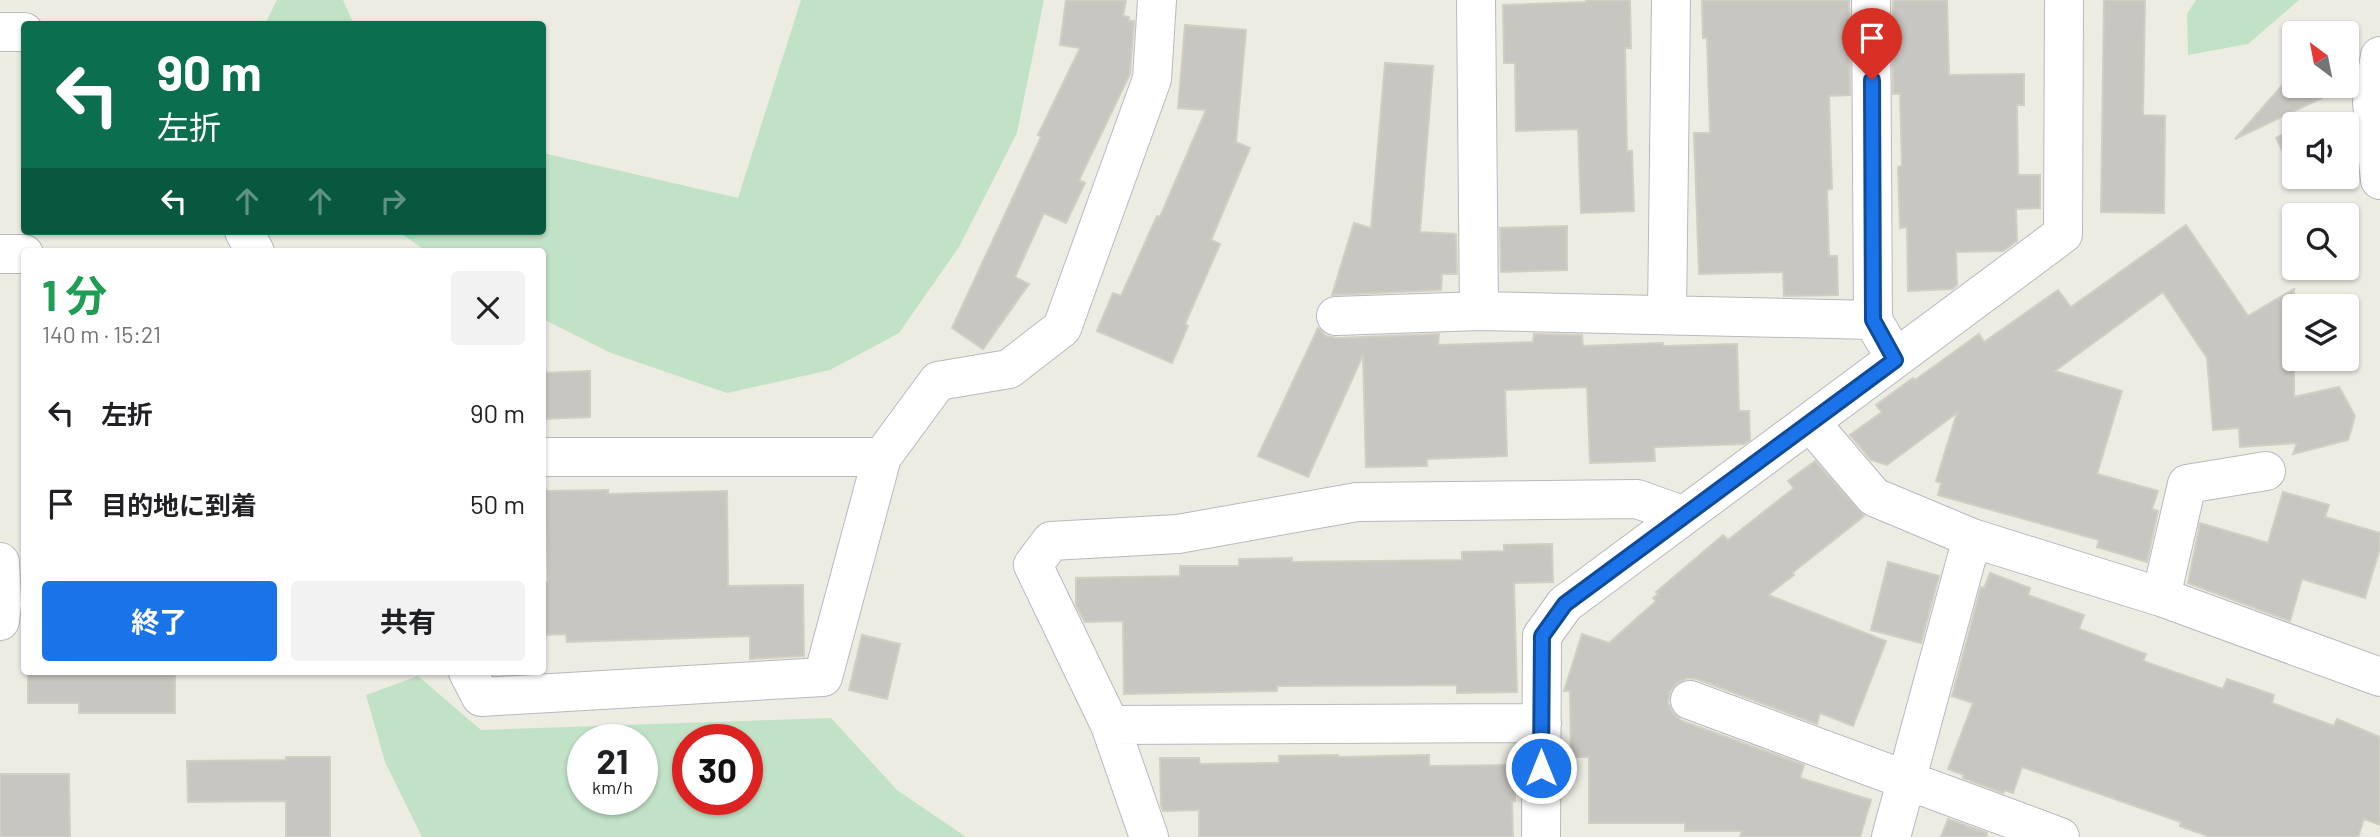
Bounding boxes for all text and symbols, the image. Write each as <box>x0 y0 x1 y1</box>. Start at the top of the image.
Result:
pin <box>1842 8 1902 80</box>
icon: arrive <box>1853 19 1891 57</box>
north arrow <box>2282 21 2359 98</box>
map controls <box>2282 21 2359 371</box>
text: 90 m <box>157 42 262 101</box>
icon: left <box>42 49 133 140</box>
text: 左折 <box>157 107 221 145</box>
button: sound <box>2282 112 2359 189</box>
icon: left <box>155 182 193 220</box>
icon: ahead <box>228 182 266 220</box>
icon: ahead <box>301 182 339 220</box>
icon: right <box>374 182 412 220</box>
button: search <box>2282 203 2359 280</box>
text: 1 分 <box>42 269 107 319</box>
button: close <box>451 271 525 345</box>
button: layers <box>2282 294 2359 371</box>
text: 140 m · 15:21 <box>42 320 161 348</box>
icon: left <box>42 394 80 432</box>
text: 90 m <box>470 397 525 428</box>
text: 左折 <box>101 398 153 429</box>
icon: arrive <box>42 485 80 523</box>
text: 50 m <box>470 488 525 519</box>
text: 目的地に到着 <box>101 489 257 520</box>
button: 終了 <box>42 581 277 661</box>
button: 共有 <box>291 581 525 661</box>
speed limit sign: 30 <box>672 724 763 815</box>
position arrow <box>1504 731 1578 805</box>
text: 21 <box>597 739 628 781</box>
text: km/h <box>592 776 633 798</box>

